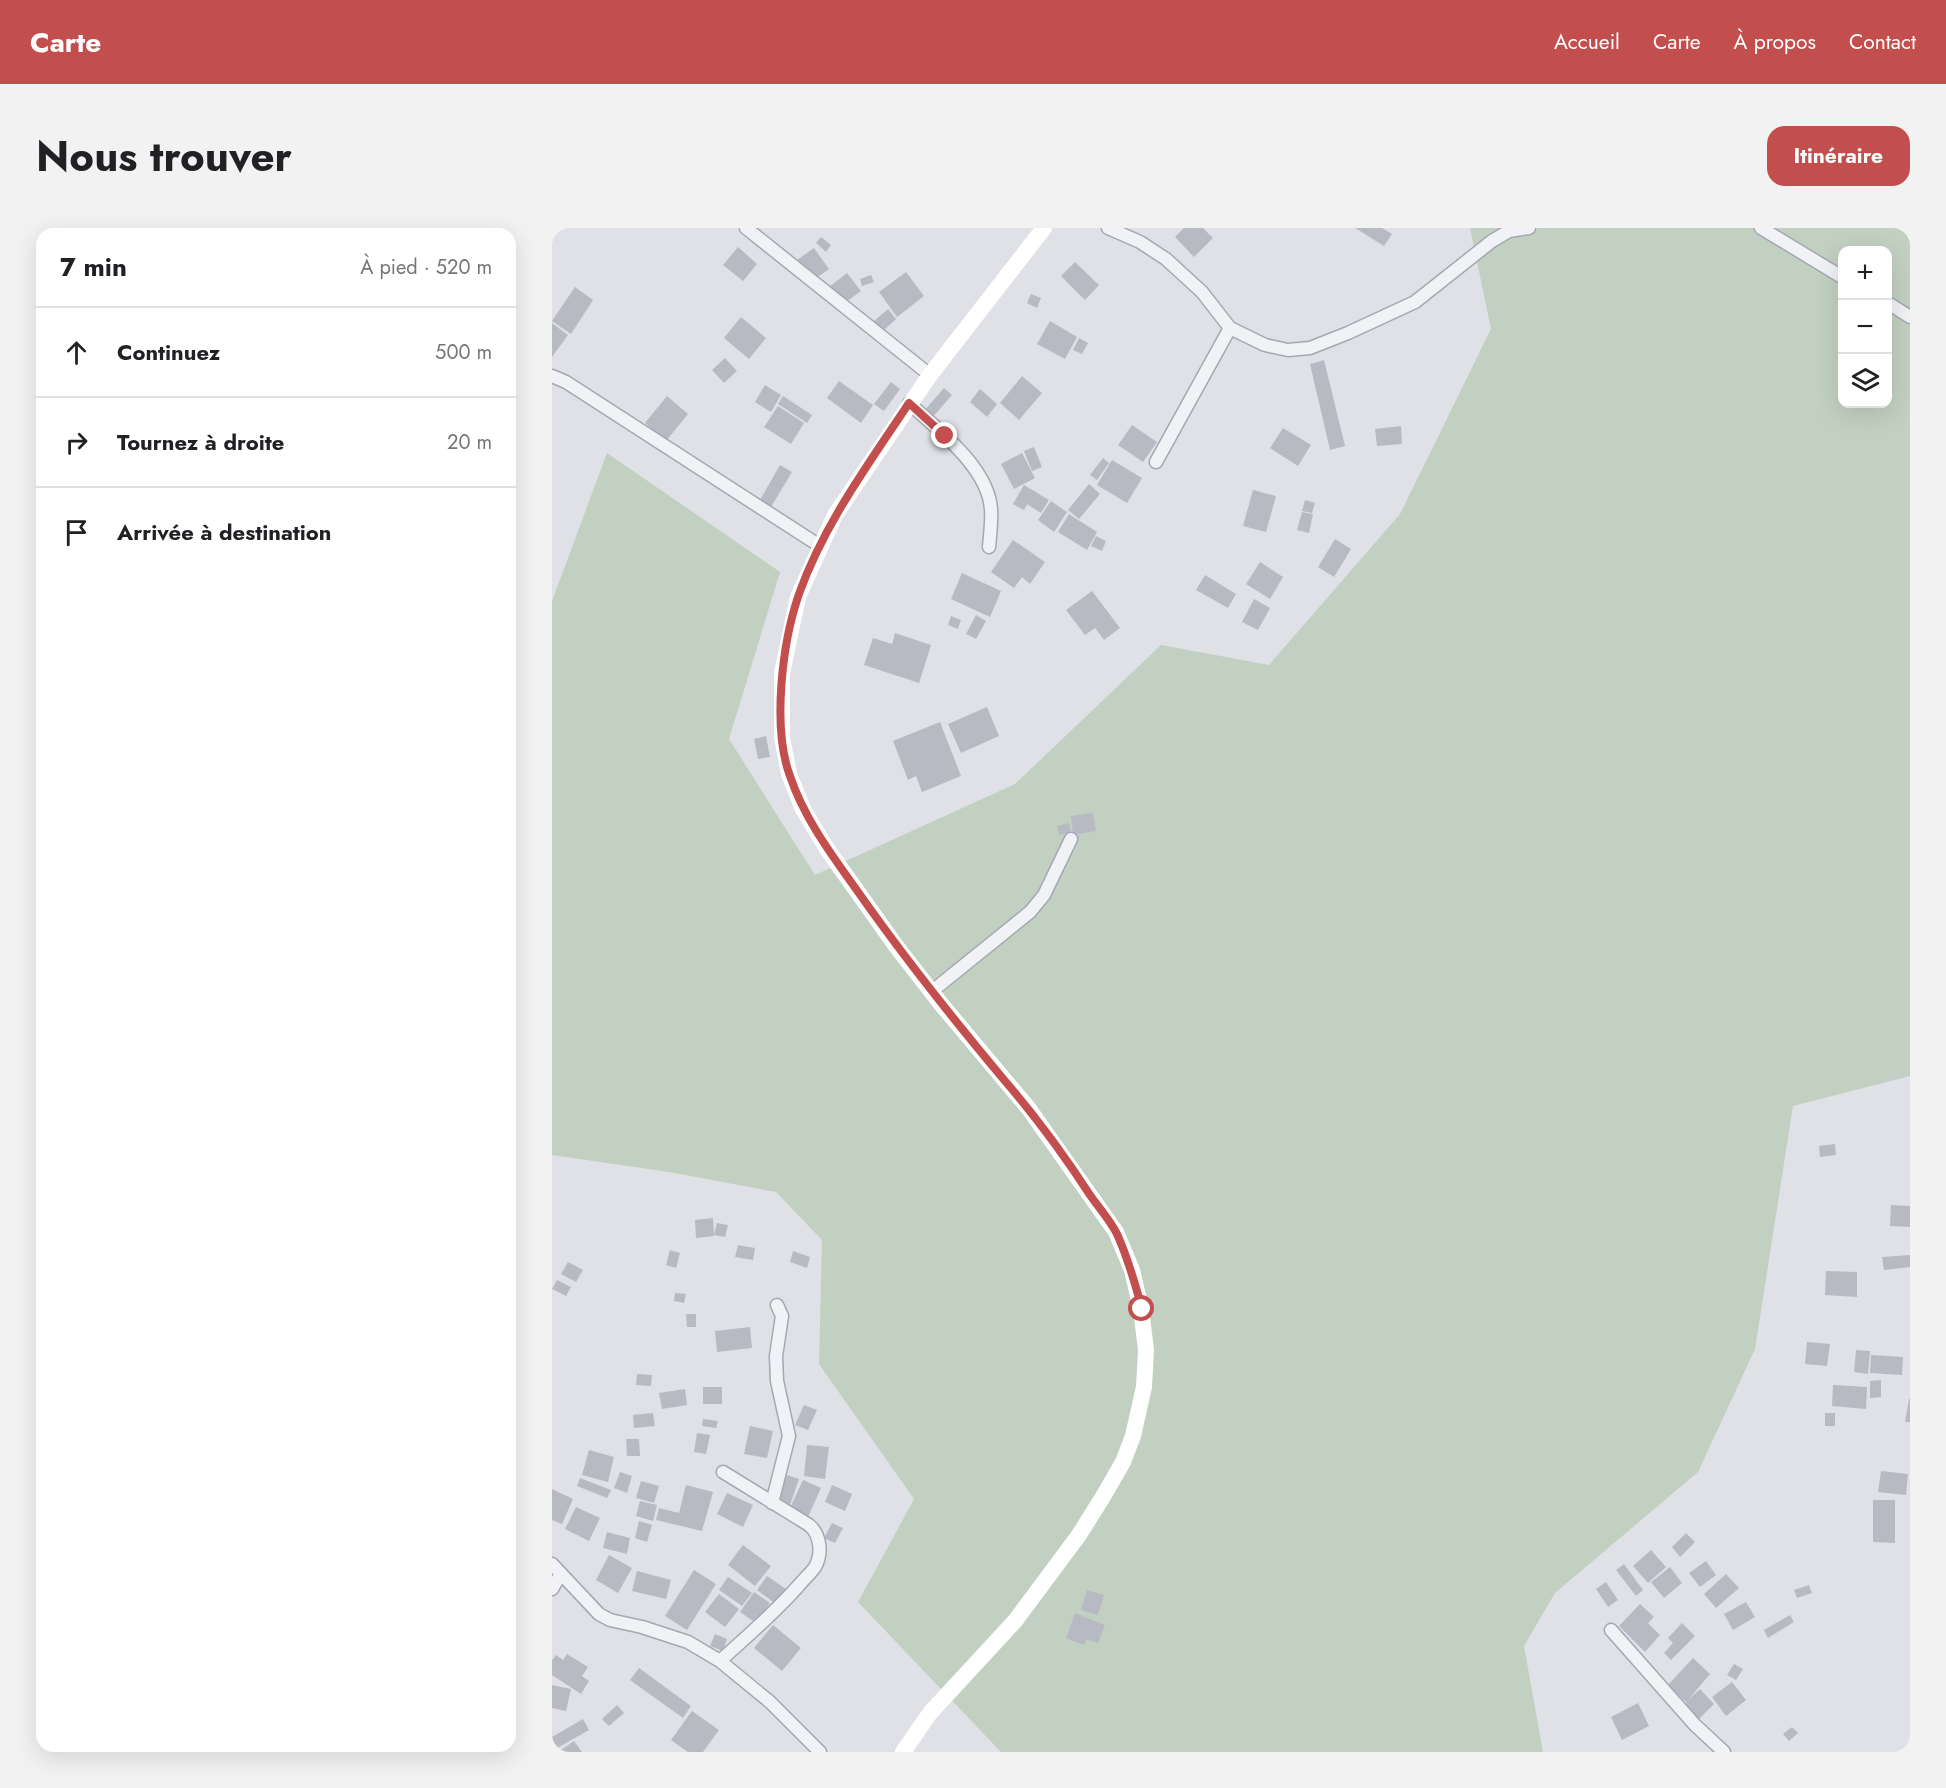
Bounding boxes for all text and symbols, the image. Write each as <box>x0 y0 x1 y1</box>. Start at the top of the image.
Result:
text: Carte <box>30 22 101 63</box>
text: Accueil <box>1554 27 1620 57</box>
text: Carte <box>1653 27 1701 57</box>
text: À propos <box>1734 27 1816 57</box>
text: Contact <box>1849 27 1916 57</box>
text: Nous trouver <box>36 126 292 187</box>
button: Itinéraire <box>1767 126 1910 186</box>
map controls <box>1838 246 1892 408</box>
button: + <box>1838 246 1892 300</box>
text: 7 min <box>60 248 127 286</box>
text: À pied · 520 m <box>360 253 492 282</box>
button: − <box>1838 300 1892 354</box>
icon: ahead <box>60 336 93 369</box>
text: Continuez <box>117 336 220 368</box>
text: 500 m <box>435 338 492 367</box>
button: layers <box>1838 354 1892 408</box>
route end <box>931 422 957 448</box>
icon: right <box>60 426 93 459</box>
text: Tournez à droite <box>117 426 284 458</box>
text: 20 m <box>447 428 492 457</box>
icon: arrive <box>60 516 93 549</box>
text: Arrivée à destination <box>117 516 331 548</box>
route start <box>1128 1295 1154 1321</box>

